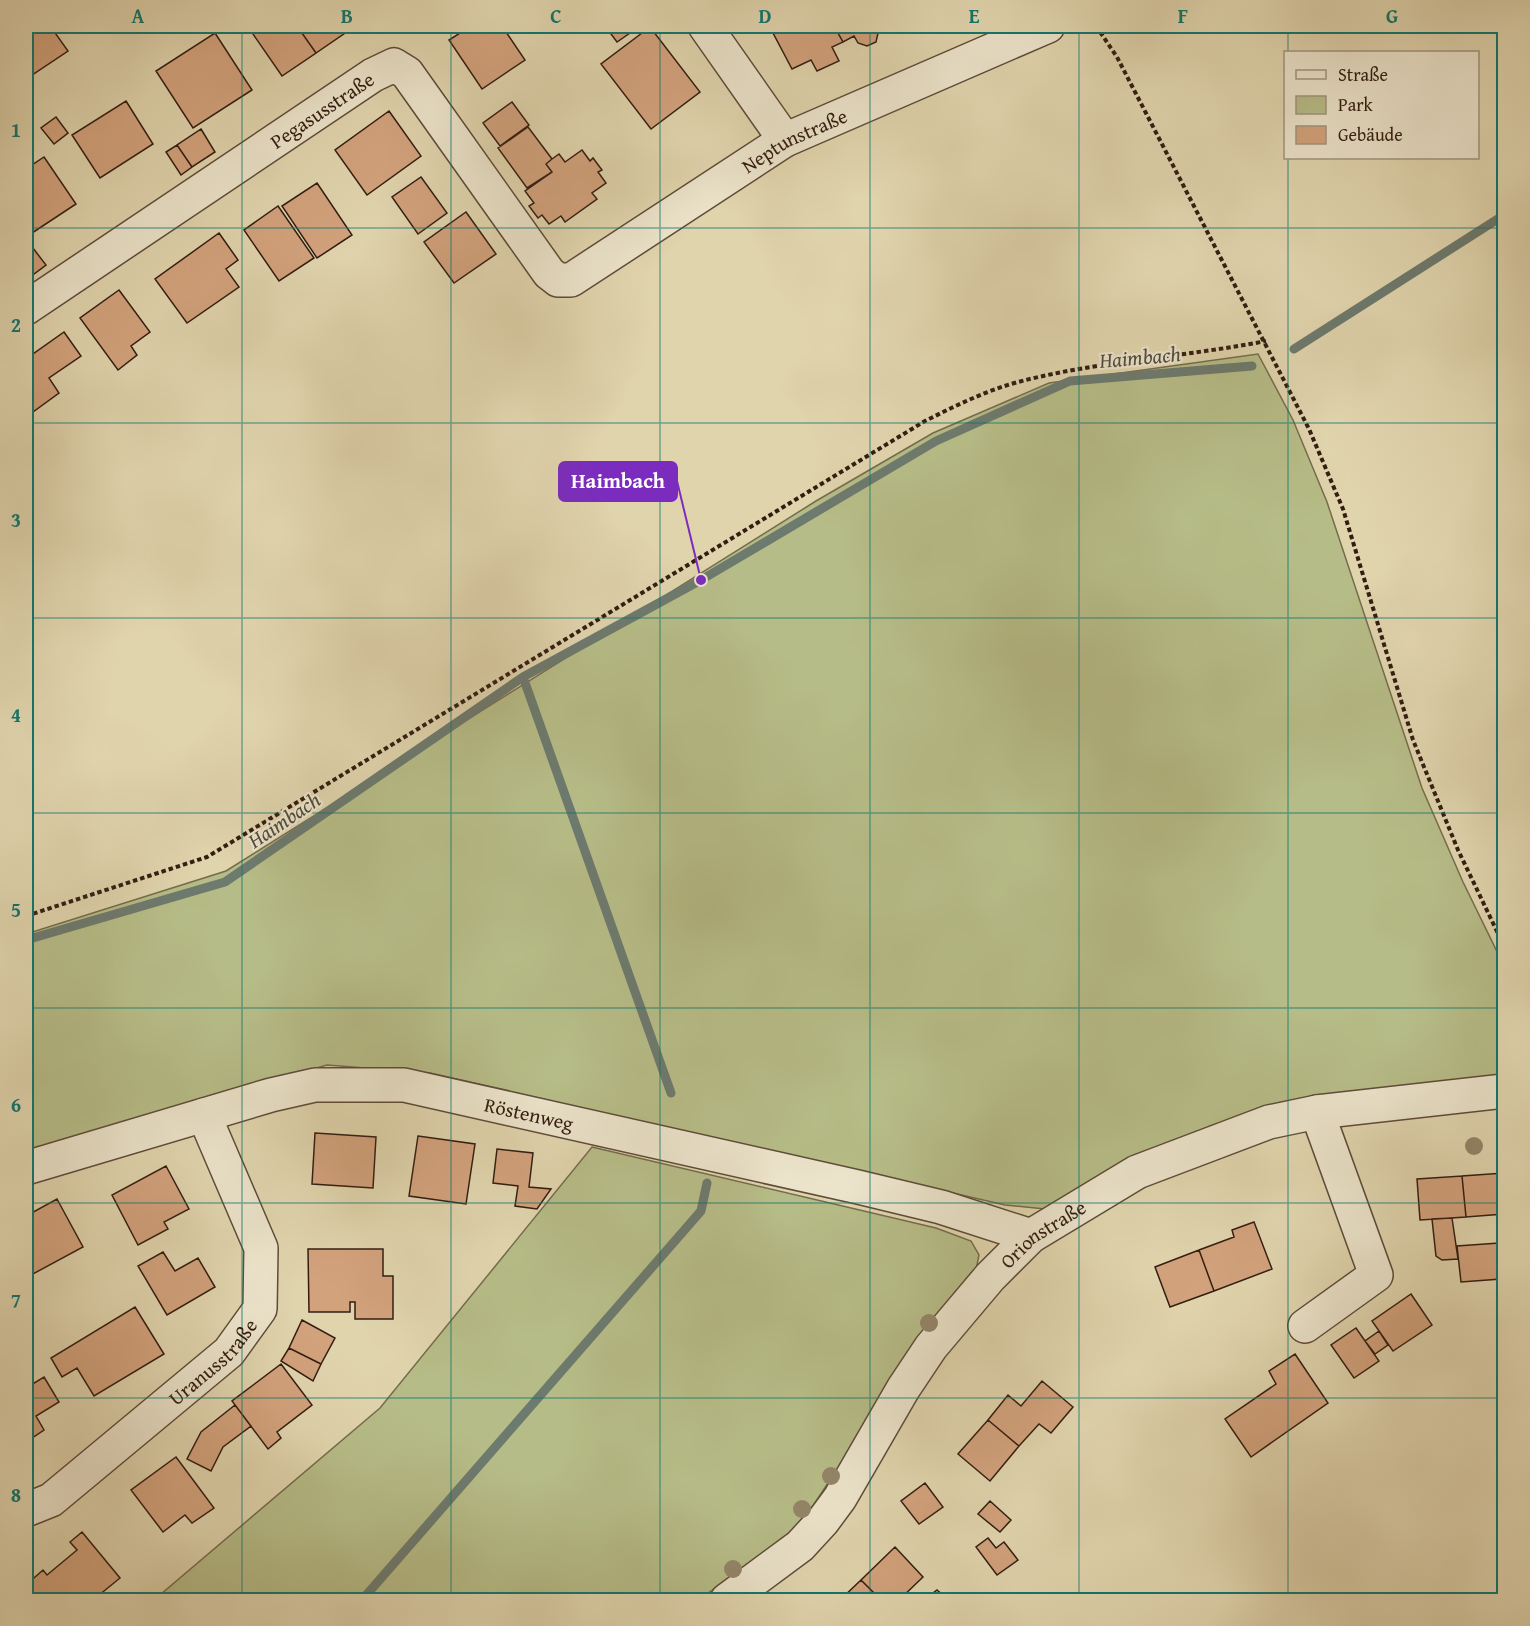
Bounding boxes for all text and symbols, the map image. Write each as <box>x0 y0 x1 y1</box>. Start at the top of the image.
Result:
text: A <box>132 1 145 30</box>
text: B <box>341 1 353 30</box>
text: C <box>550 1 562 30</box>
text: D <box>758 1 772 30</box>
text: E <box>969 1 980 30</box>
text: F <box>1178 1 1188 30</box>
text: G <box>1386 1 1398 30</box>
legend <box>1284 51 1479 159</box>
text: Straße <box>1338 61 1388 88</box>
street label: Pegasusstraße <box>264 64 379 155</box>
text: Park <box>1338 91 1374 118</box>
street label: Neptunstraße <box>735 100 851 179</box>
text: 1 <box>11 115 21 144</box>
text: Gebäude <box>1338 121 1403 148</box>
text: 2 <box>11 310 21 339</box>
water label: Haimbach <box>1097 338 1183 376</box>
callout: Haimbach <box>559 462 677 501</box>
text: Haimbach <box>571 465 666 496</box>
text: 3 <box>11 505 21 534</box>
text: 4 <box>11 700 21 729</box>
water label: Haimbach <box>241 784 327 856</box>
text: 5 <box>11 895 21 924</box>
street label: Röstenweg <box>482 1089 577 1137</box>
text: 6 <box>11 1090 21 1119</box>
street label: Orionstraße <box>993 1192 1091 1274</box>
text: 7 <box>11 1285 21 1314</box>
street label: Uranusstraße <box>162 1312 263 1411</box>
text: 8 <box>11 1480 21 1509</box>

